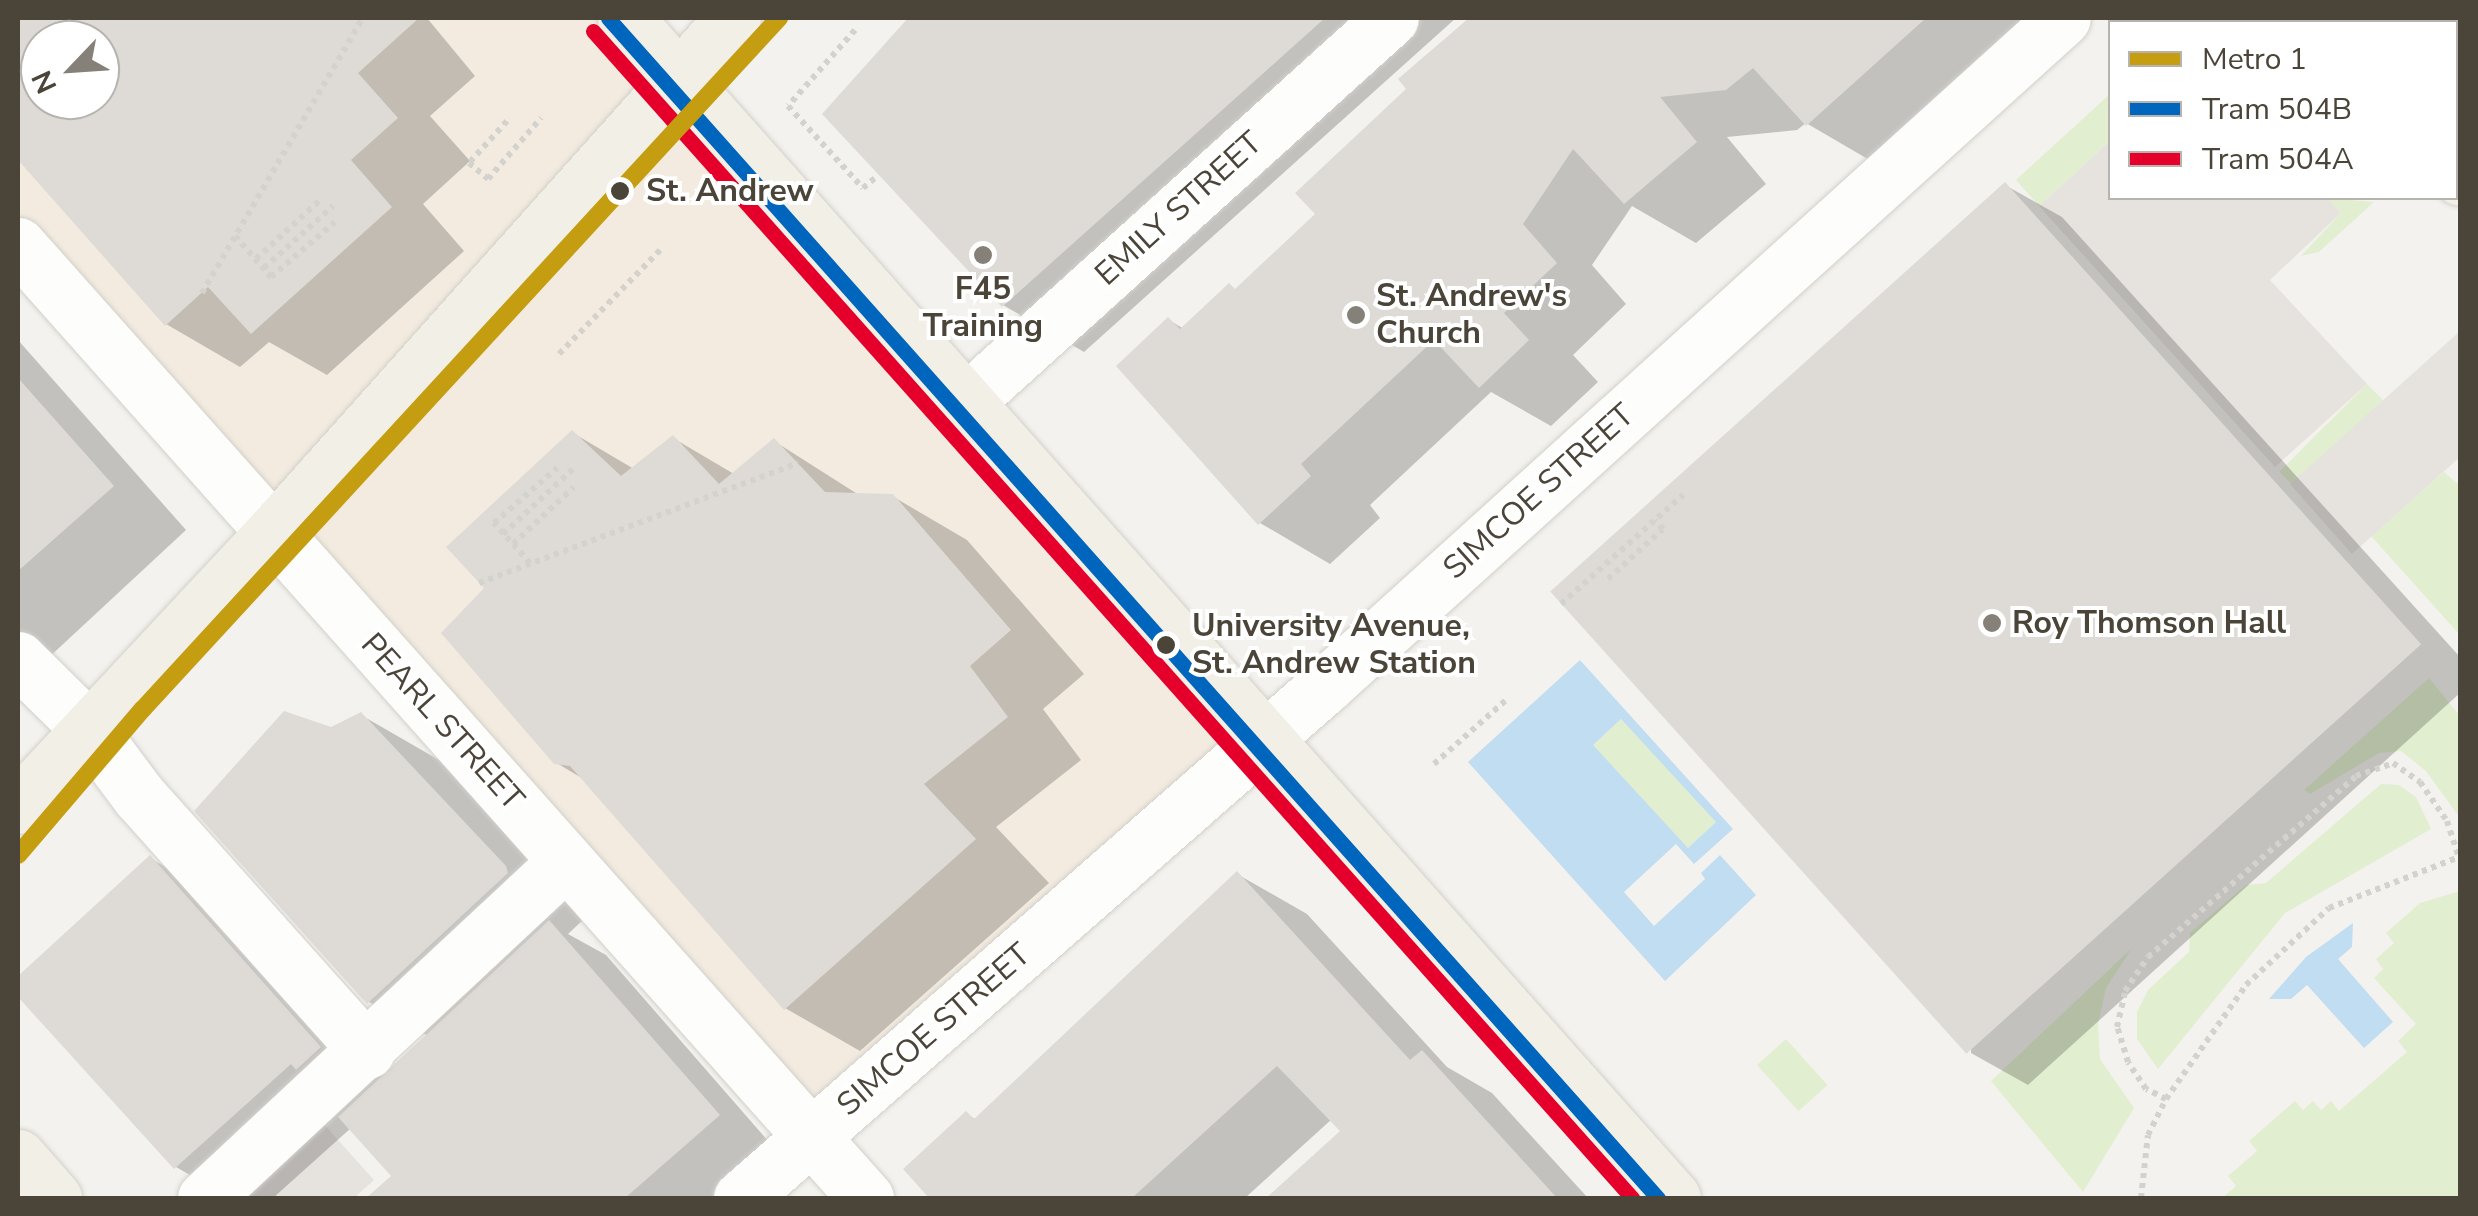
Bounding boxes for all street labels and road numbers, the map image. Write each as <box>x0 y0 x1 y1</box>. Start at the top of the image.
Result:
street label: EMILY STREET <box>1088 124 1270 294</box>
street label: SIMCOE STREET <box>1436 396 1642 588</box>
street label: PEARL STREET <box>353 626 531 818</box>
street label: SIMCOE STREET <box>830 936 1038 1124</box>

